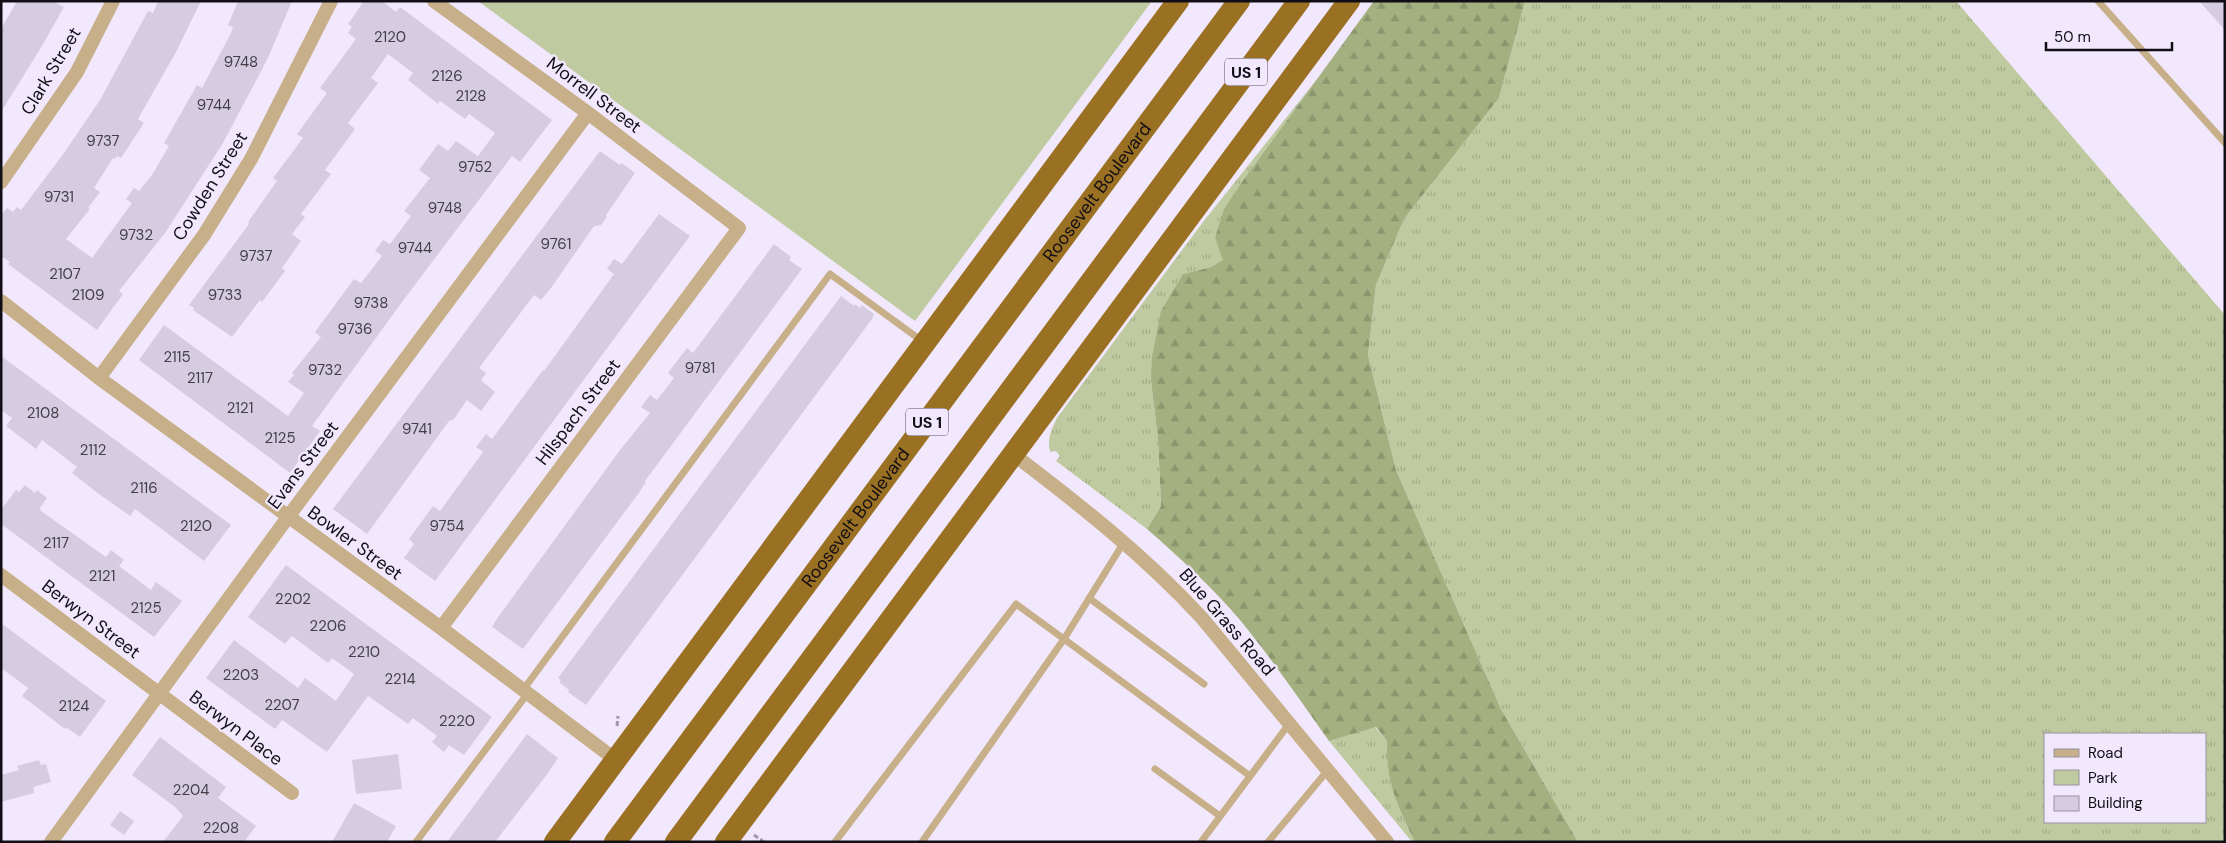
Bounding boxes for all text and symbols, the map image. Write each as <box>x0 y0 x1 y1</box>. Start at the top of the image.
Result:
scale bar <box>2046 20 2172 52</box>
street label: Clark Street <box>15 23 87 119</box>
house number: 2120 <box>374 27 406 47</box>
text: 50 m <box>2054 27 2091 47</box>
street label: Morrell Street <box>542 51 646 139</box>
house number: 9748 <box>224 52 258 72</box>
road number: US 1 <box>1225 58 1267 86</box>
house number: 2126 <box>431 66 463 86</box>
house number: 2128 <box>456 86 486 106</box>
house number: 9744 <box>197 95 231 115</box>
street label: Roosevelt Boulevard <box>1037 118 1157 267</box>
street label: Cowden Street <box>167 127 253 245</box>
house number: 9737 <box>86 131 120 151</box>
house number: 9752 <box>458 157 492 177</box>
house number: 9731 <box>44 187 74 207</box>
house number: 9748 <box>428 198 462 218</box>
house number: 9732 <box>119 225 153 245</box>
house number: 9761 <box>541 234 571 254</box>
house number: 9744 <box>398 238 432 258</box>
house number: 9737 <box>239 246 273 266</box>
house number: 2107 <box>49 264 81 284</box>
house number: 2109 <box>71 285 105 305</box>
house number: 9733 <box>208 285 242 305</box>
house number: 9738 <box>354 293 388 313</box>
house number: 9736 <box>338 319 372 339</box>
house number: 2115 <box>163 347 191 367</box>
street label: Hilspach Street <box>530 354 626 470</box>
house number: 9781 <box>685 358 715 378</box>
house number: 9732 <box>308 360 342 380</box>
house number: 2117 <box>187 368 213 388</box>
house number: 2121 <box>227 398 253 418</box>
house number: 2108 <box>27 403 59 423</box>
road number: US 1 <box>906 408 948 436</box>
street label: Evans Street <box>262 416 344 514</box>
house number: 9741 <box>402 419 432 439</box>
house number: 2125 <box>264 428 296 448</box>
house number: 2112 <box>80 440 106 460</box>
street label: Roosevelt Boulevard <box>796 443 915 592</box>
house number: 2116 <box>130 478 158 498</box>
street label: Bowler Street <box>303 500 407 586</box>
house number: 2120 <box>180 516 212 536</box>
house number: 9754 <box>430 516 464 536</box>
house number: 2117 <box>43 533 69 553</box>
street label: Blue Grass Road <box>1174 563 1280 681</box>
house number: 2121 <box>89 566 115 586</box>
street label: Berwyn Street <box>37 574 145 664</box>
house number: 2202 <box>275 589 311 609</box>
house number: 2125 <box>130 598 162 618</box>
house number: 2206 <box>310 616 346 636</box>
house number: 2210 <box>348 642 380 662</box>
house number: 2203 <box>223 665 259 685</box>
house number: 2214 <box>384 669 416 689</box>
street label: Berwyn Place <box>184 685 288 771</box>
house number: 2207 <box>264 695 300 715</box>
house number: 2124 <box>59 696 89 716</box>
house number: 2220 <box>439 711 475 731</box>
legend <box>2044 733 2206 823</box>
text: Road <box>2088 743 2123 763</box>
text: Park <box>2088 768 2118 788</box>
house number: 2204 <box>173 780 209 800</box>
text: Building <box>2088 793 2143 813</box>
house number: 2208 <box>203 818 239 838</box>

